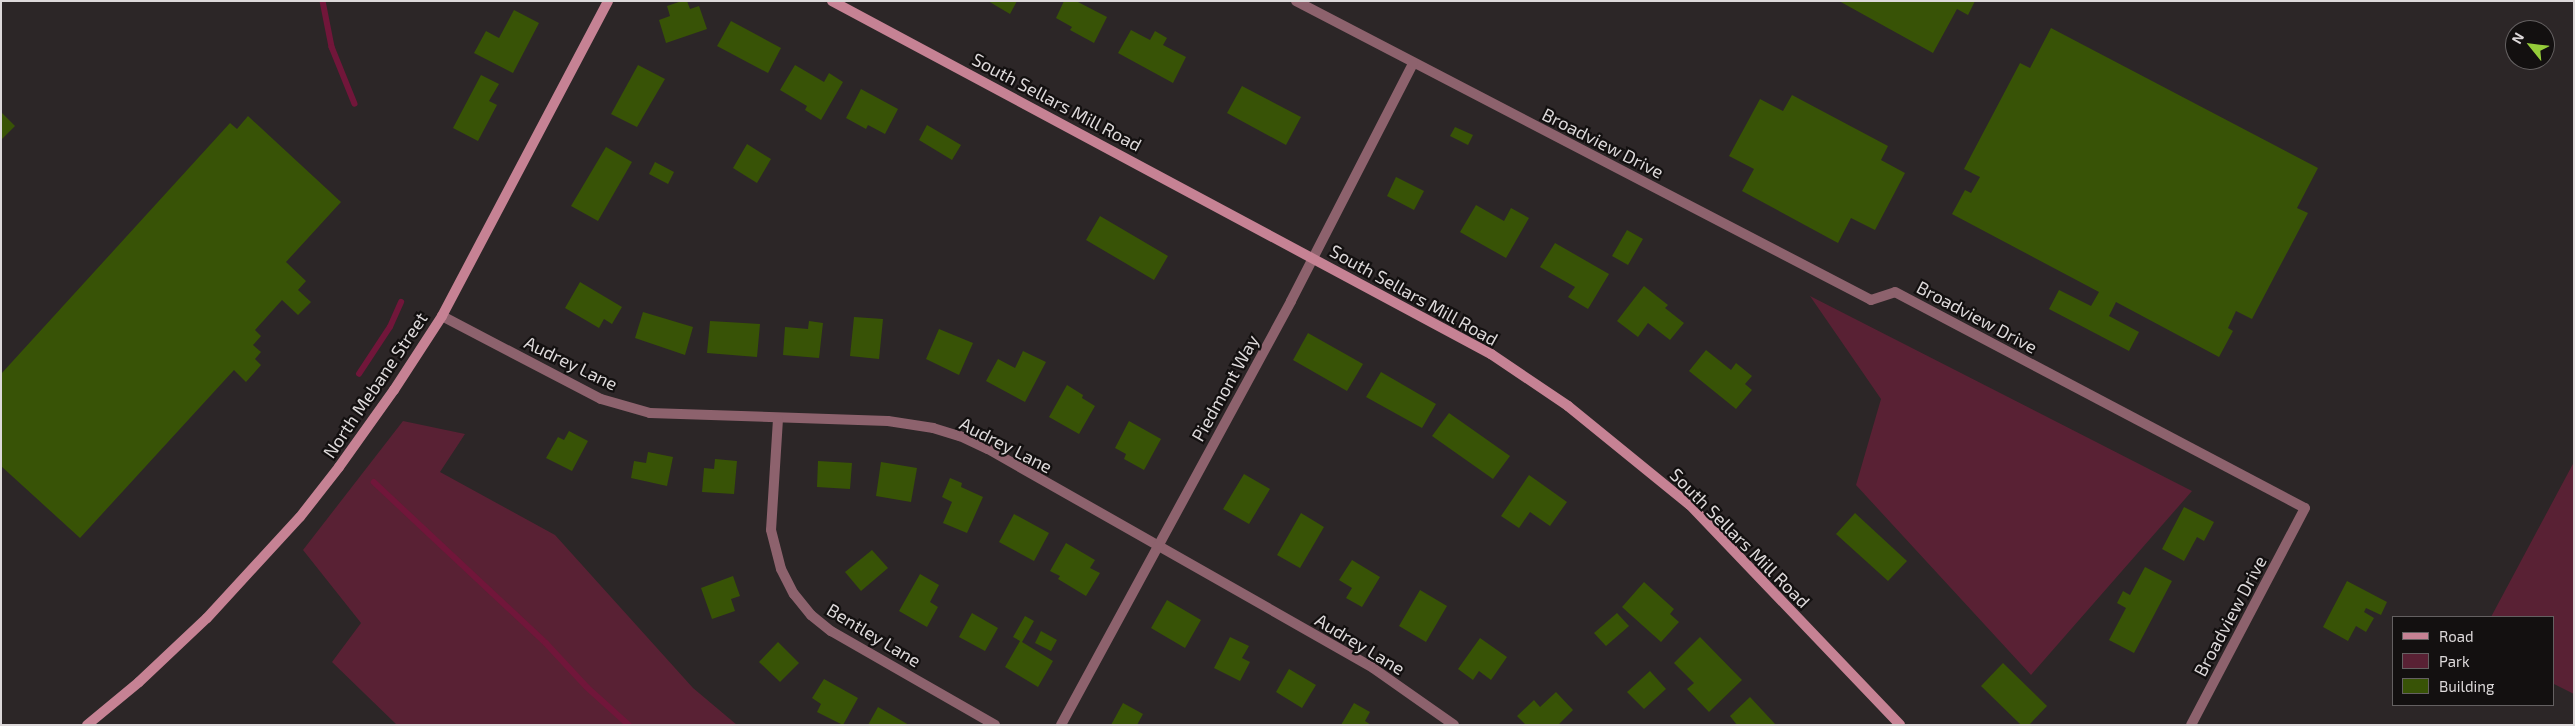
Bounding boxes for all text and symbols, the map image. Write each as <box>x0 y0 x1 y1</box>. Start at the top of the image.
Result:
north arrow <box>2505 20 2555 70</box>
text: N <box>2507 29 2527 47</box>
street label: South Sellars Mill Road <box>968 48 1146 156</box>
street label: Broadview Drive <box>1538 103 1668 183</box>
street label: South Sellars Mill Road <box>1326 240 1502 350</box>
street label: Broadview Drive <box>1913 276 2041 358</box>
street label: North Mebane Street <box>318 308 432 462</box>
street label: Audrey Lane <box>521 331 621 395</box>
street label: Piedmont Way <box>1187 331 1263 445</box>
street label: Audrey Lane <box>956 412 1056 478</box>
street label: South Sellars Mill Road <box>1666 464 1814 612</box>
street label: Broadview Drive <box>2189 552 2271 680</box>
street label: Bentley Lane <box>823 598 925 672</box>
street label: Audrey Lane <box>1311 609 1409 679</box>
legend <box>2392 616 2555 706</box>
text: Road <box>2439 627 2474 645</box>
text: Park <box>2439 652 2470 670</box>
text: Building <box>2439 677 2494 695</box>

